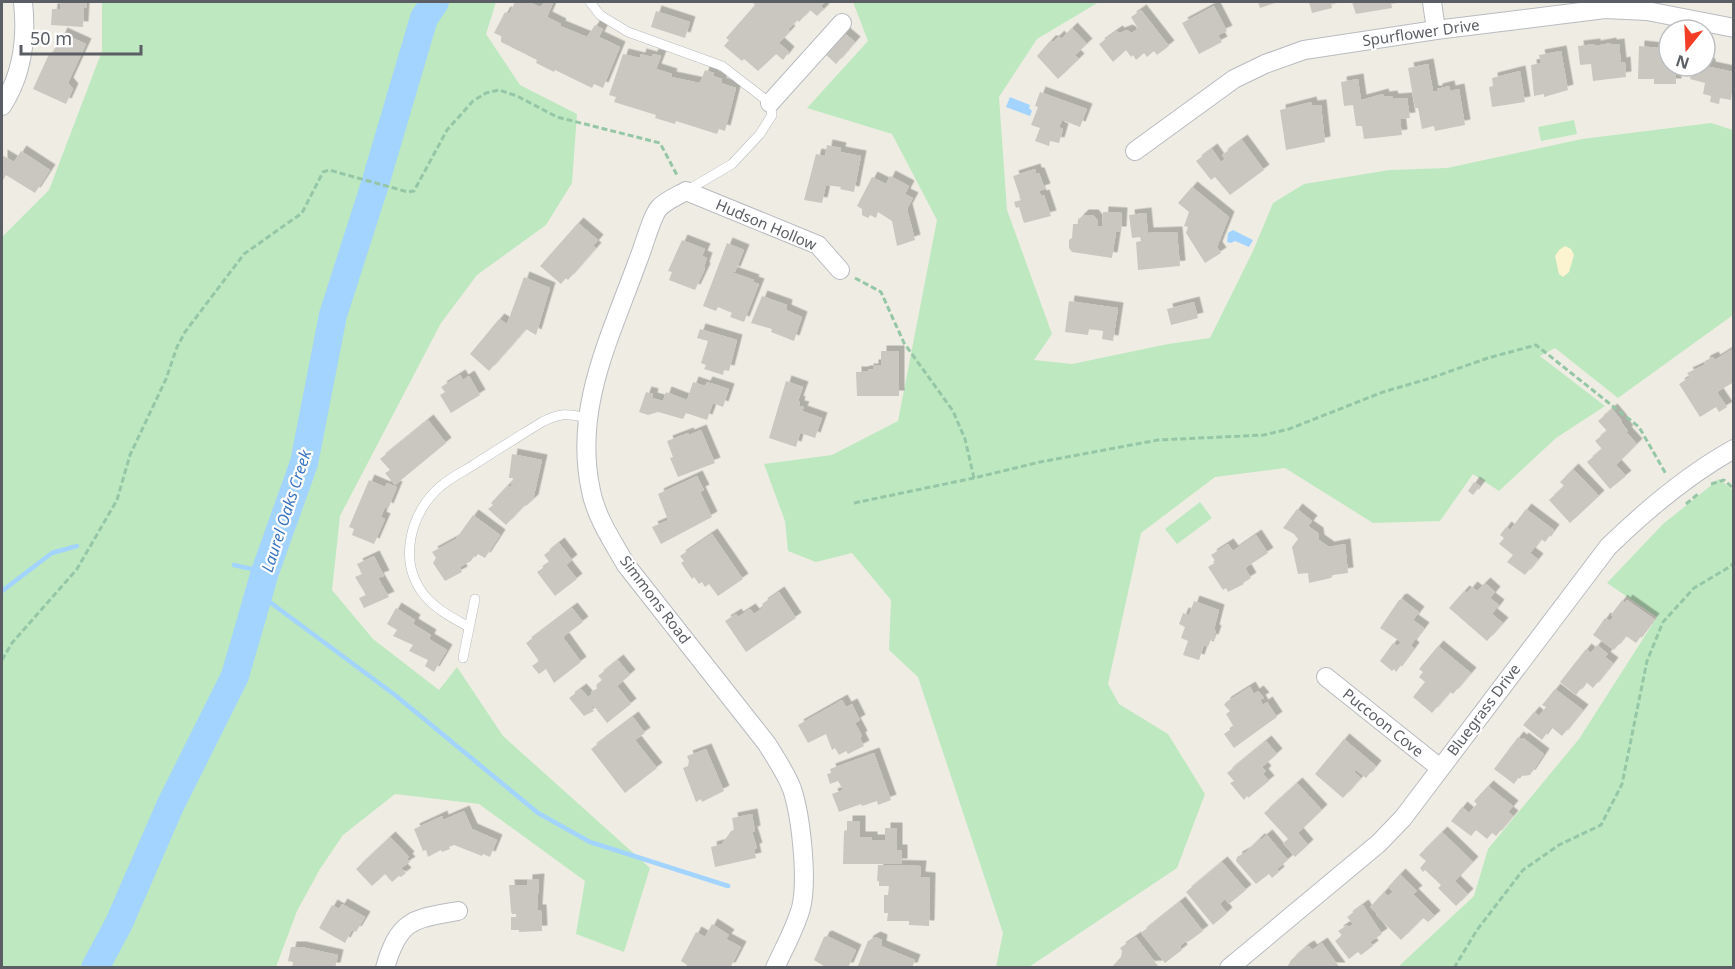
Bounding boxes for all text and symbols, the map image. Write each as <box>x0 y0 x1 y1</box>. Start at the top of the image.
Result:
street label: Spurflower Drive <box>1361 14 1481 50</box>
scale bar <box>21 18 141 56</box>
north arrow <box>1657 18 1717 78</box>
text: 50 m <box>30 26 72 50</box>
text: N <box>1673 50 1692 75</box>
street label: Hudson Hollow <box>713 194 820 254</box>
water label: Laurel Oaks Creek <box>256 446 316 575</box>
street label: Simmons Road <box>616 551 696 648</box>
street label: Bluegrass Drive <box>1442 659 1524 759</box>
street label: Puccoon Cove <box>1339 683 1428 761</box>

